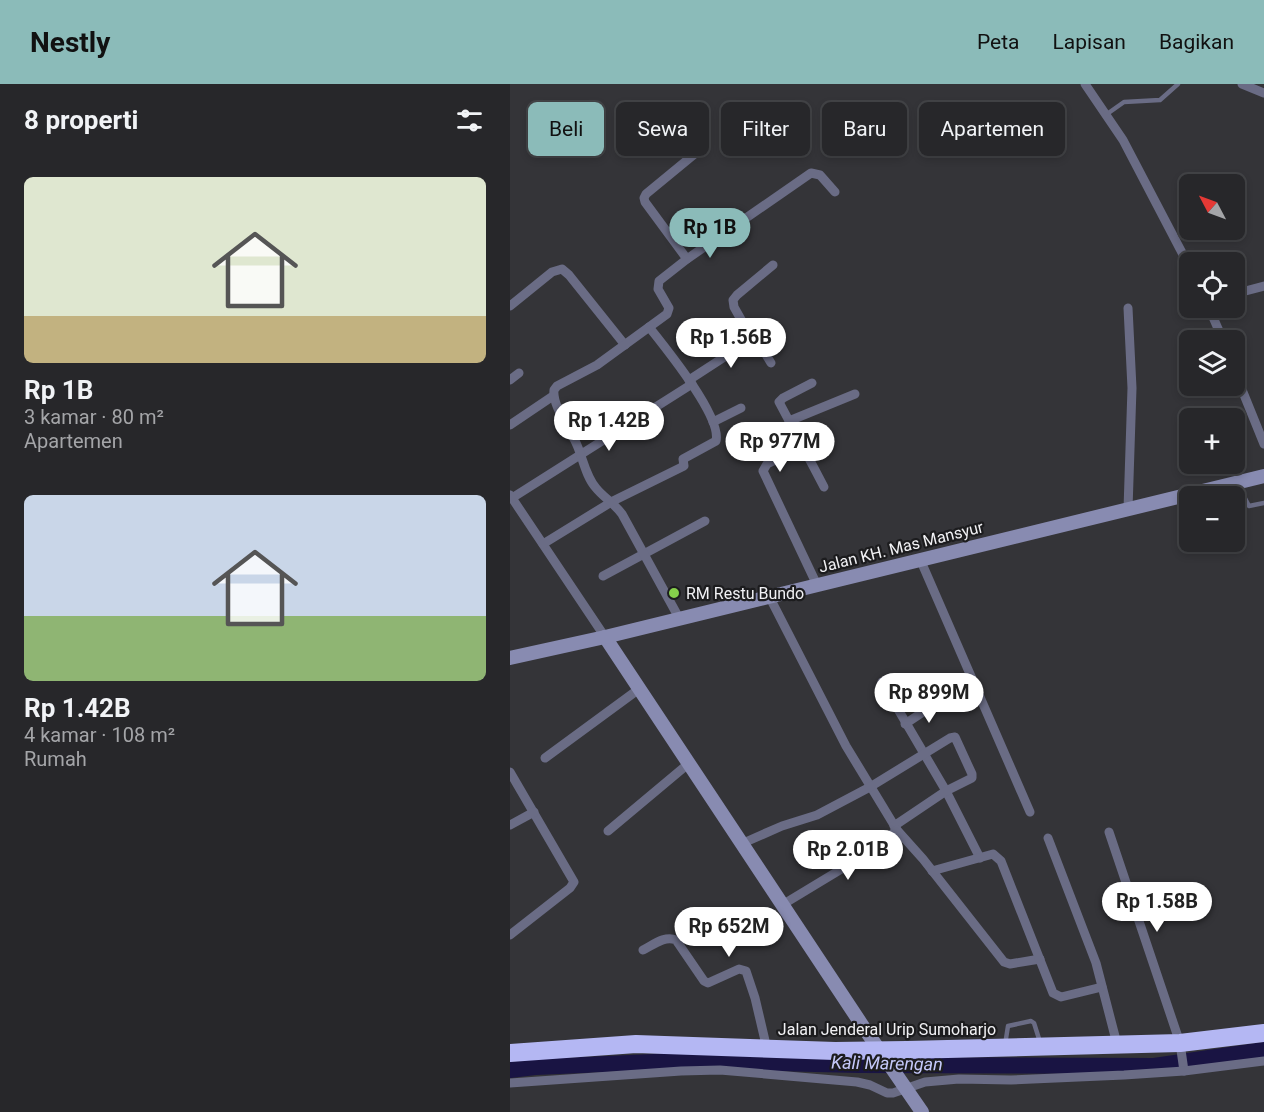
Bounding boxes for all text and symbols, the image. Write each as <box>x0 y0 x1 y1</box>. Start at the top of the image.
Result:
text: Nestly <box>30 26 110 59</box>
text: Peta <box>977 30 1019 54</box>
text: Lapisan <box>1052 30 1126 54</box>
text: Bagikan <box>1159 30 1234 54</box>
chip: Beli <box>528 102 604 156</box>
chip: Sewa <box>616 102 709 156</box>
chip: Filter <box>721 102 810 156</box>
chip: Baru <box>822 102 907 156</box>
chip: Apartemen <box>919 102 1065 156</box>
icon: filters <box>453 104 486 137</box>
text: 8 properti <box>24 105 138 135</box>
north arrow <box>1179 174 1245 240</box>
map controls <box>1179 174 1245 552</box>
pin: Rp 1B <box>668 208 752 259</box>
text: Rp 1B <box>683 215 737 239</box>
icon: home <box>201 216 309 324</box>
button: locate <box>1179 252 1245 318</box>
pin: Rp 1.56B <box>669 318 793 369</box>
text: Rp 1.56B <box>690 325 772 349</box>
button: layers <box>1179 330 1245 396</box>
text: Rp 1B <box>24 375 93 405</box>
pin: Rp 1.42B <box>547 401 671 452</box>
text: 3 kamar · 80 m² <box>24 405 164 429</box>
text: Rp 1.42B <box>568 408 650 432</box>
button: + <box>1179 408 1245 474</box>
pin: Rp 977M <box>725 422 835 473</box>
text: Apartemen <box>24 429 123 453</box>
text: Rp 977M <box>740 429 820 453</box>
button: − <box>1179 486 1245 552</box>
street label: Jalan KH. Mas Mansyur <box>817 517 986 577</box>
icon: home <box>201 534 309 642</box>
place label: RM Restu Bundo <box>686 584 804 603</box>
marker: RM Restu Bundo <box>667 586 681 600</box>
pin: Rp 899M <box>874 673 984 724</box>
text: Rp 899M <box>889 680 969 704</box>
text: Rp 1.42B <box>24 693 131 723</box>
text: 4 kamar · 108 m² <box>24 723 175 747</box>
text: Rumah <box>24 747 87 771</box>
pin: Rp 2.01B <box>786 830 910 881</box>
text: Rp 2.01B <box>807 837 889 861</box>
pin: Rp 1.58B <box>1095 882 1219 933</box>
text: Rp 1.58B <box>1116 889 1198 913</box>
pin: Rp 652M <box>674 907 784 958</box>
text: Rp 652M <box>689 914 769 938</box>
street label: Jalan Jenderal Urip Sumoharjo <box>778 1020 996 1039</box>
water label: Kali Marengan <box>831 1052 943 1074</box>

